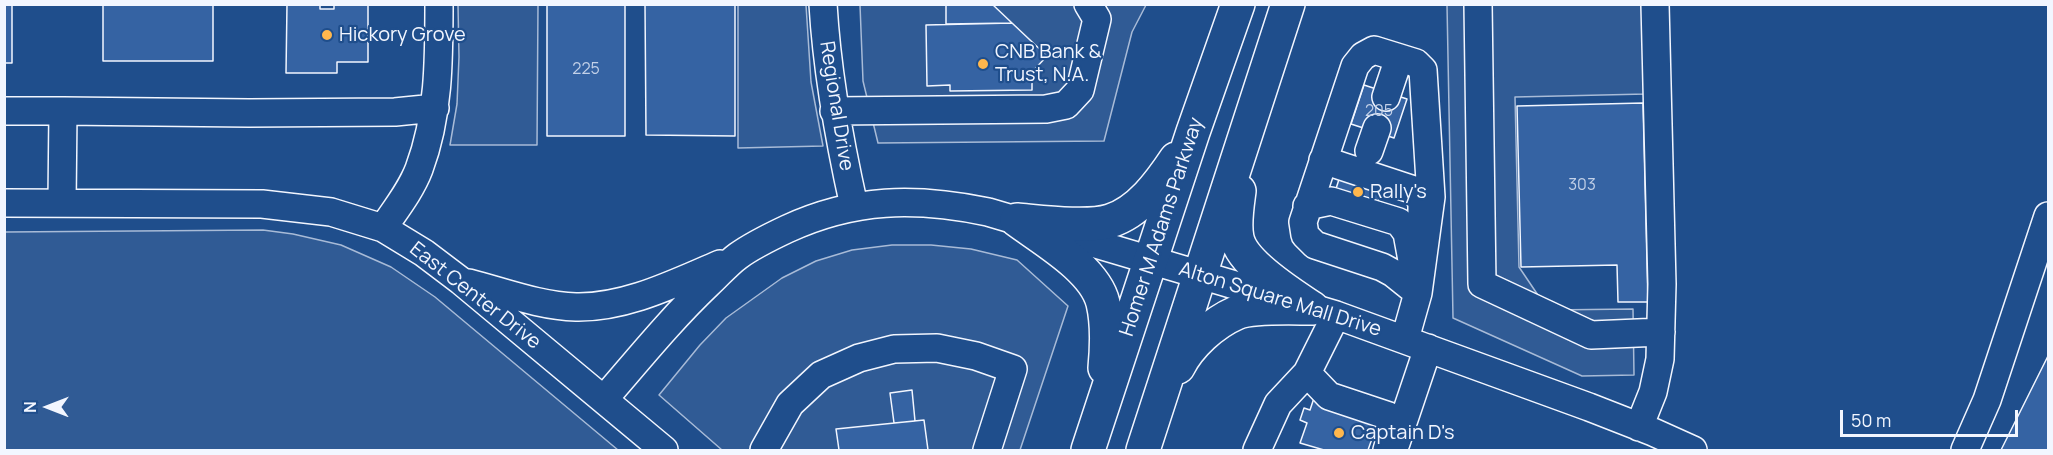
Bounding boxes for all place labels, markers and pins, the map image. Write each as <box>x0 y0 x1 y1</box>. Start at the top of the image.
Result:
place label: Hickory Grove <box>339 23 466 47</box>
marker: Hickory Grove <box>320 28 334 42</box>
place label: CNB Bank & Trust, N.A. <box>995 40 1101 87</box>
marker: CNB Bank & Trust, N.A. <box>976 57 990 71</box>
place label: Rally's <box>1370 180 1427 204</box>
marker: Rally's <box>1351 185 1365 199</box>
place label: Captain D's <box>1351 421 1455 445</box>
marker: Captain D's <box>1332 426 1346 440</box>

